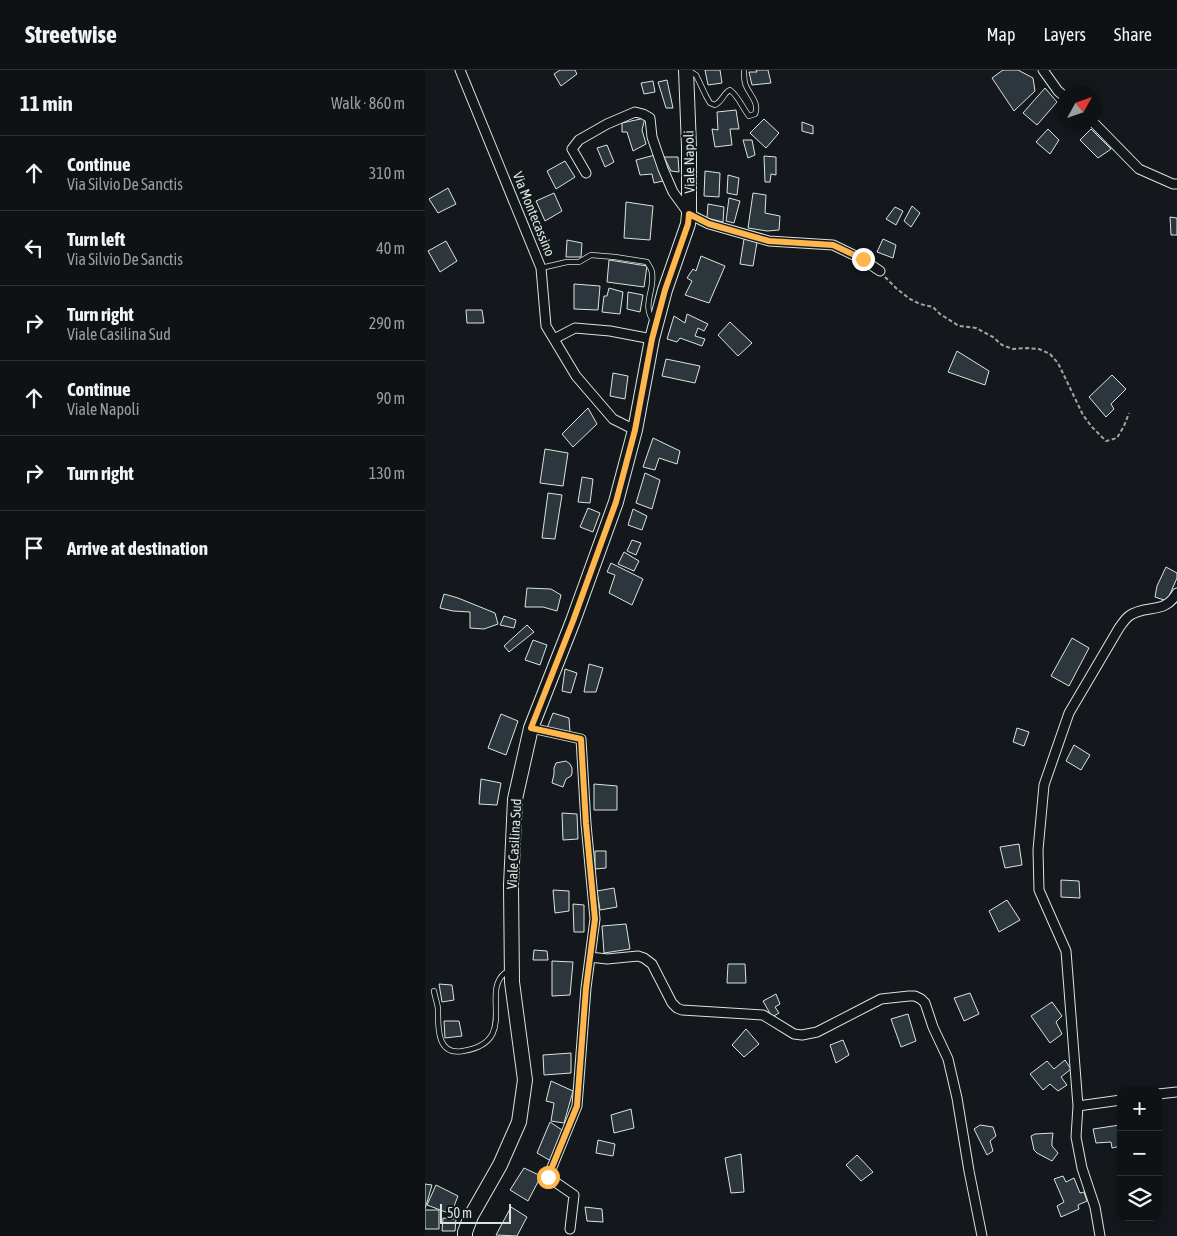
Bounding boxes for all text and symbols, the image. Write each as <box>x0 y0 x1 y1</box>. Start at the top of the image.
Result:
text: Streetwise <box>25 21 117 48</box>
text: Map <box>986 24 1015 45</box>
text: Layers <box>1043 24 1086 45</box>
text: Share <box>1114 24 1152 45</box>
north arrow <box>1057 85 1102 130</box>
text: 11 min <box>20 91 73 115</box>
text: Walk · 860 m <box>331 94 405 112</box>
street label: Viale Napoli <box>680 130 698 194</box>
text: Continue <box>67 153 131 175</box>
icon: ahead <box>20 159 48 187</box>
text: 310 m <box>369 164 405 182</box>
street label: Via Montecassino <box>510 169 558 259</box>
text: Via Silvio De Sanctis <box>67 175 183 193</box>
text: Turn left <box>67 228 125 250</box>
icon: left <box>20 234 48 262</box>
text: 40 m <box>376 239 405 257</box>
route end <box>852 248 875 271</box>
text: Via Silvio De Sanctis <box>67 250 183 268</box>
text: Turn right <box>67 303 134 325</box>
icon: right <box>20 309 48 337</box>
text: 290 m <box>369 314 405 332</box>
text: Viale Casilina Sud <box>67 325 171 343</box>
text: Continue <box>67 378 131 400</box>
icon: ahead <box>20 384 48 412</box>
text: 90 m <box>376 389 405 407</box>
text: Viale Napoli <box>67 400 139 418</box>
icon: right <box>20 459 48 487</box>
text: Turn right <box>67 462 134 484</box>
text: 130 m <box>369 464 405 482</box>
icon: arrive <box>20 534 48 562</box>
text: Arrive at destination <box>67 537 208 559</box>
street label: Viale Casilina Sud <box>504 798 524 890</box>
map controls <box>1117 1086 1162 1221</box>
button: + <box>1117 1086 1162 1131</box>
button: − <box>1117 1131 1162 1176</box>
route start <box>537 1166 560 1189</box>
button: layers <box>1117 1176 1162 1221</box>
scale bar <box>440 1201 511 1224</box>
text: 50 m <box>447 1205 472 1221</box>

